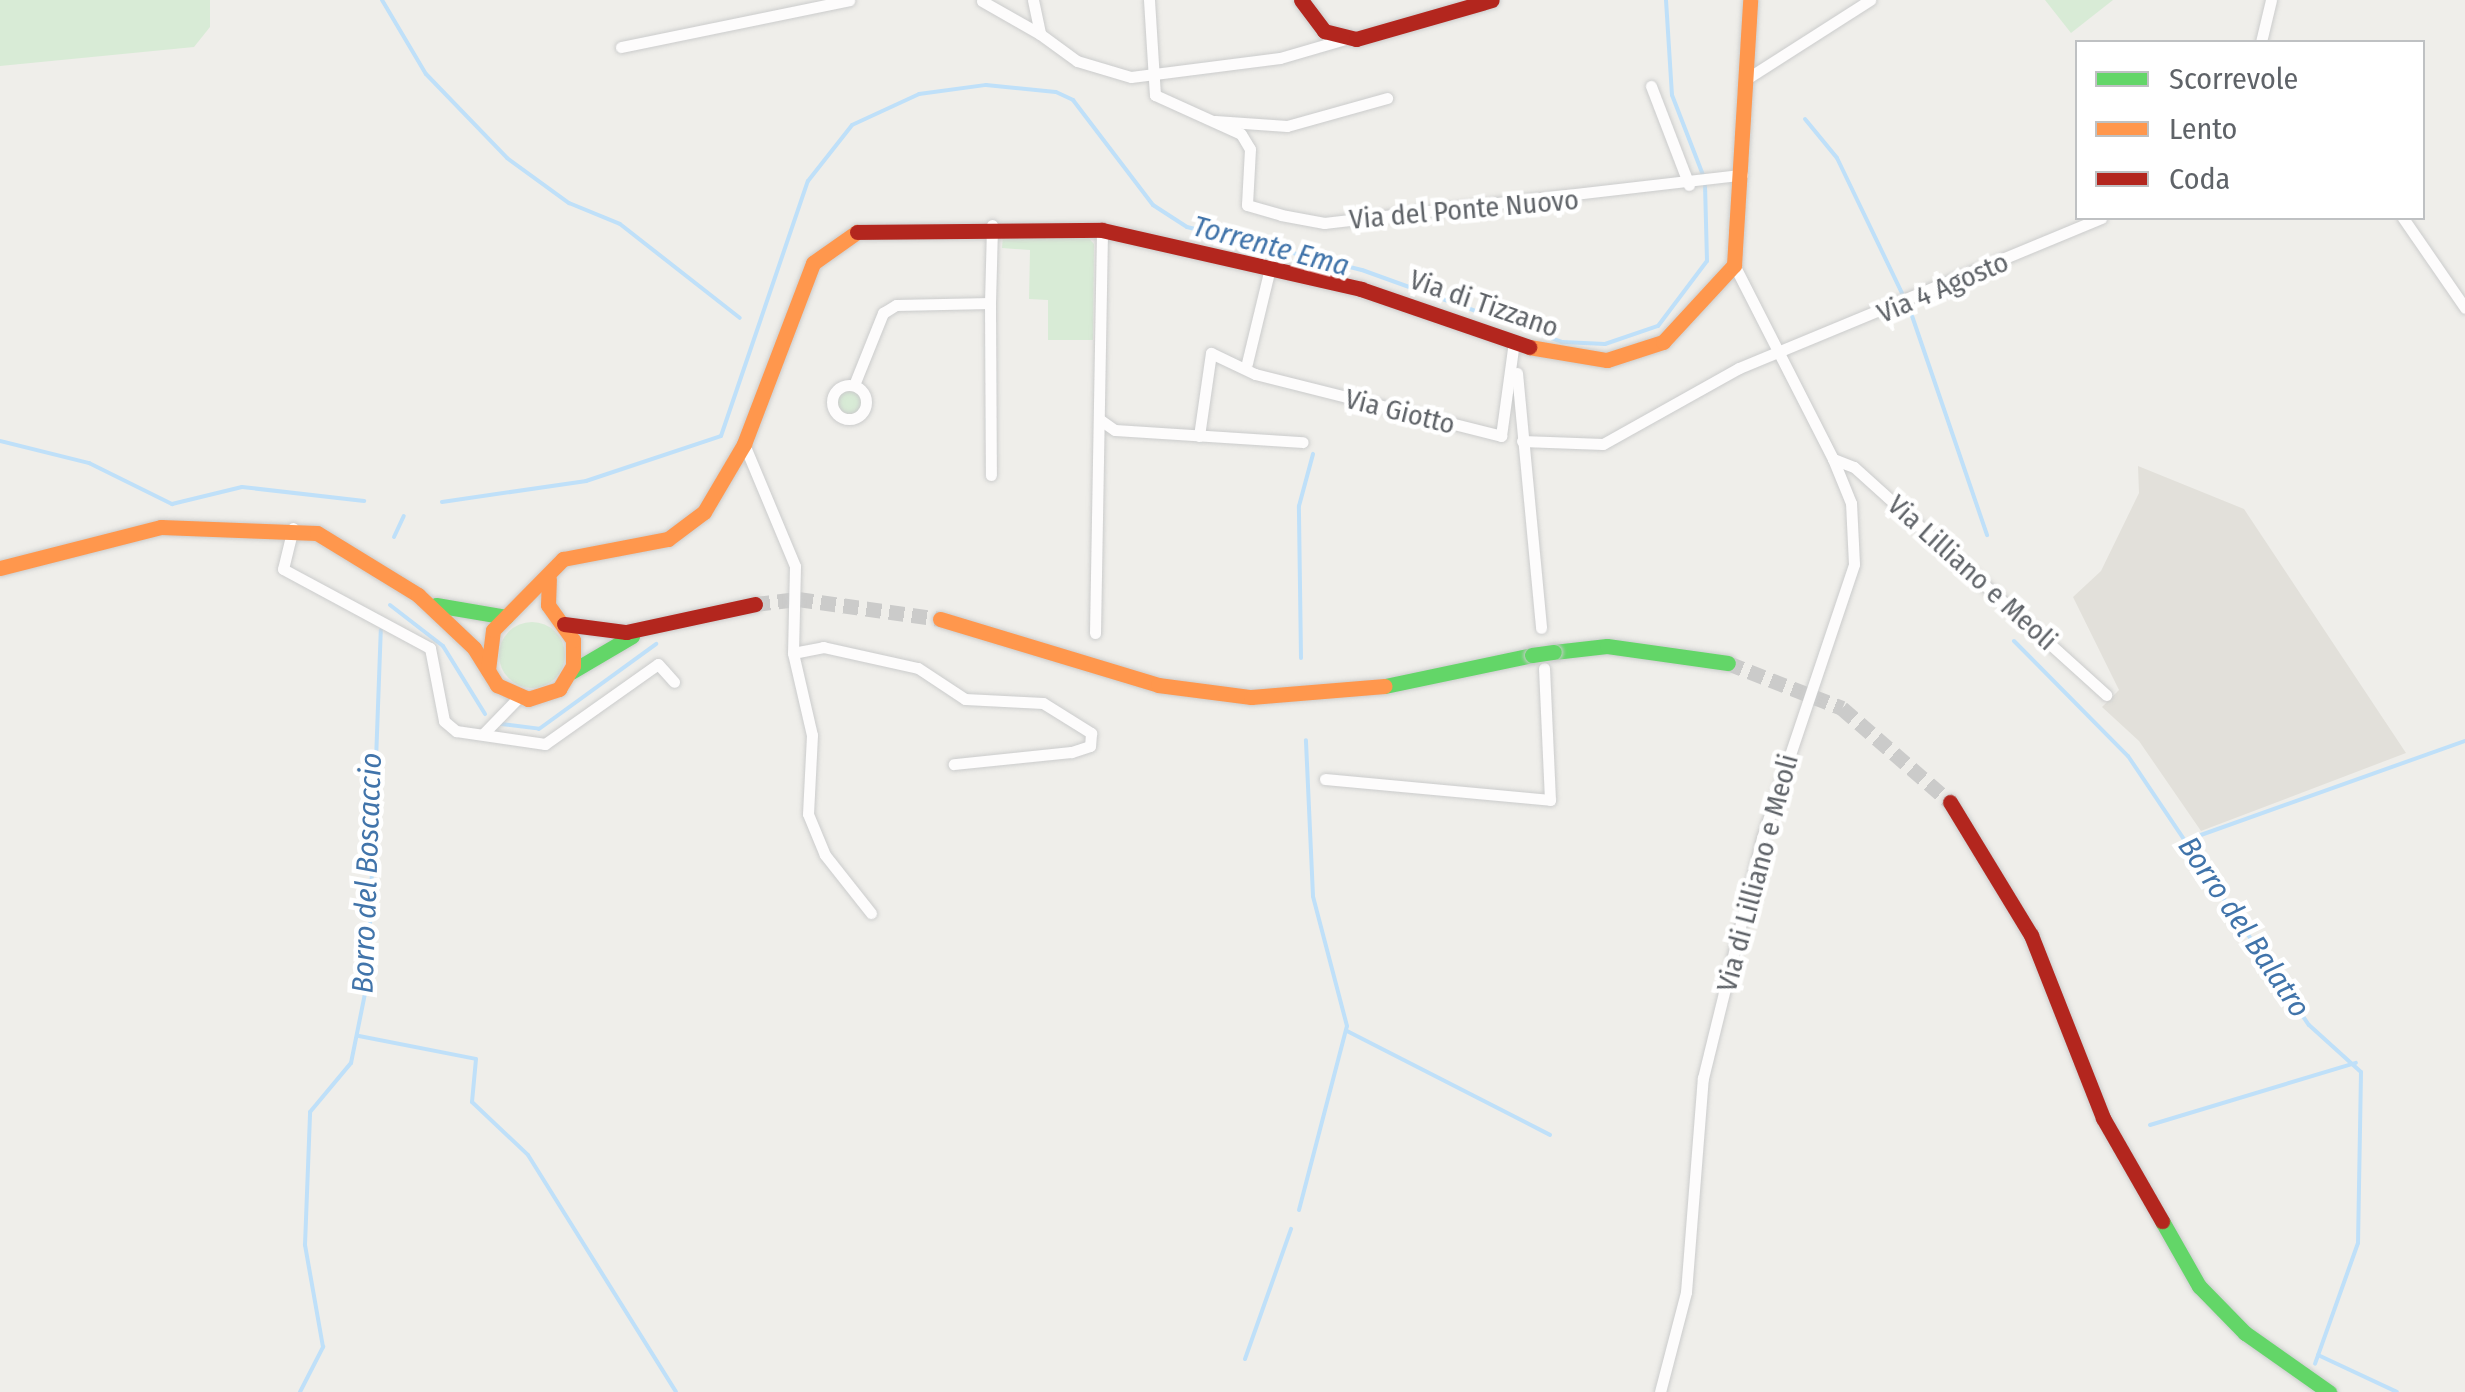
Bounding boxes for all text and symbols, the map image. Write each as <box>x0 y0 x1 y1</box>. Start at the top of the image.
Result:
legend <box>2075 40 2425 220</box>
text: Scorrevole <box>2169 61 2298 97</box>
text: Lento <box>2169 111 2237 147</box>
text: Coda <box>2169 161 2230 197</box>
street label: Via del Ponte Nuovo <box>1348 183 1580 237</box>
water label: Torrente Ema <box>1189 208 1353 284</box>
street label: Via 4 Agosto <box>1872 245 2014 331</box>
street label: Via di Tizzano <box>1405 263 1563 345</box>
street label: Via Giotto <box>1342 382 1458 442</box>
street label: Via Lilliano e Meoli <box>1880 488 2064 658</box>
street label: Via di Lilliano e Meoli <box>1710 750 1806 996</box>
water label: Borro del Boscaccio <box>345 752 389 994</box>
water label: Borro del Balatro <box>2170 830 2318 1024</box>

